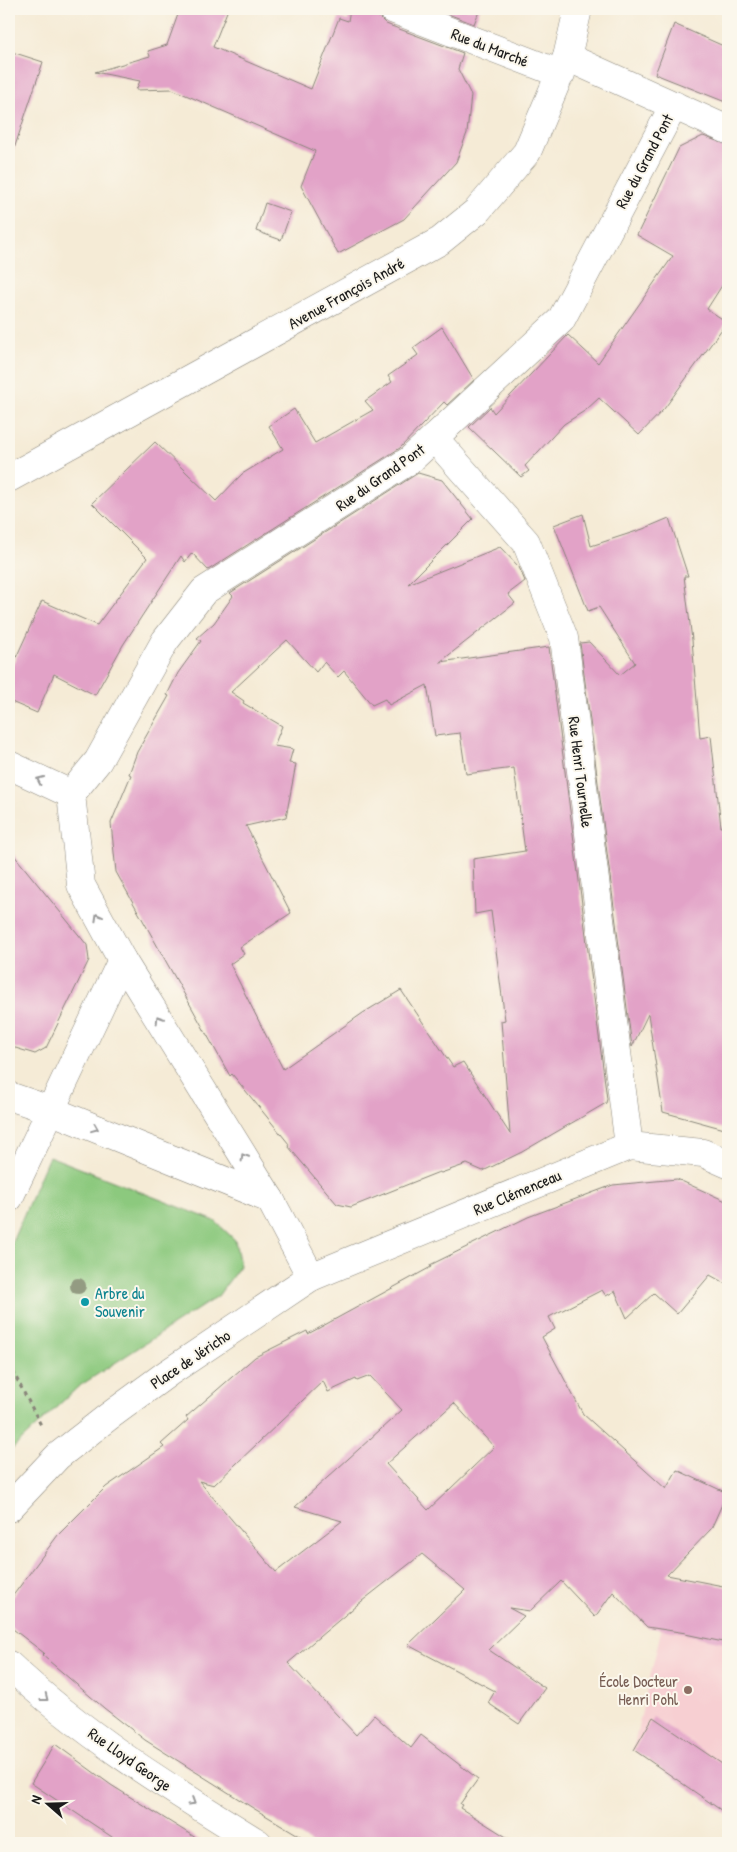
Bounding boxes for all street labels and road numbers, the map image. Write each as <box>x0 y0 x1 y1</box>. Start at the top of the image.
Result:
street label: Rue du Marché <box>448 22 532 72</box>
street label: Rue du Grand Pont <box>610 109 678 212</box>
street label: Avenue François André <box>284 252 409 334</box>
street label: Rue du Grand Pont <box>331 438 429 516</box>
street label: Rue Henri Tournelle <box>563 715 599 829</box>
street label: Rue Clémenceau <box>470 1164 565 1220</box>
street label: Place de Jéricho <box>146 1324 235 1394</box>
street label: Rue Lloyd George <box>84 1722 177 1796</box>

